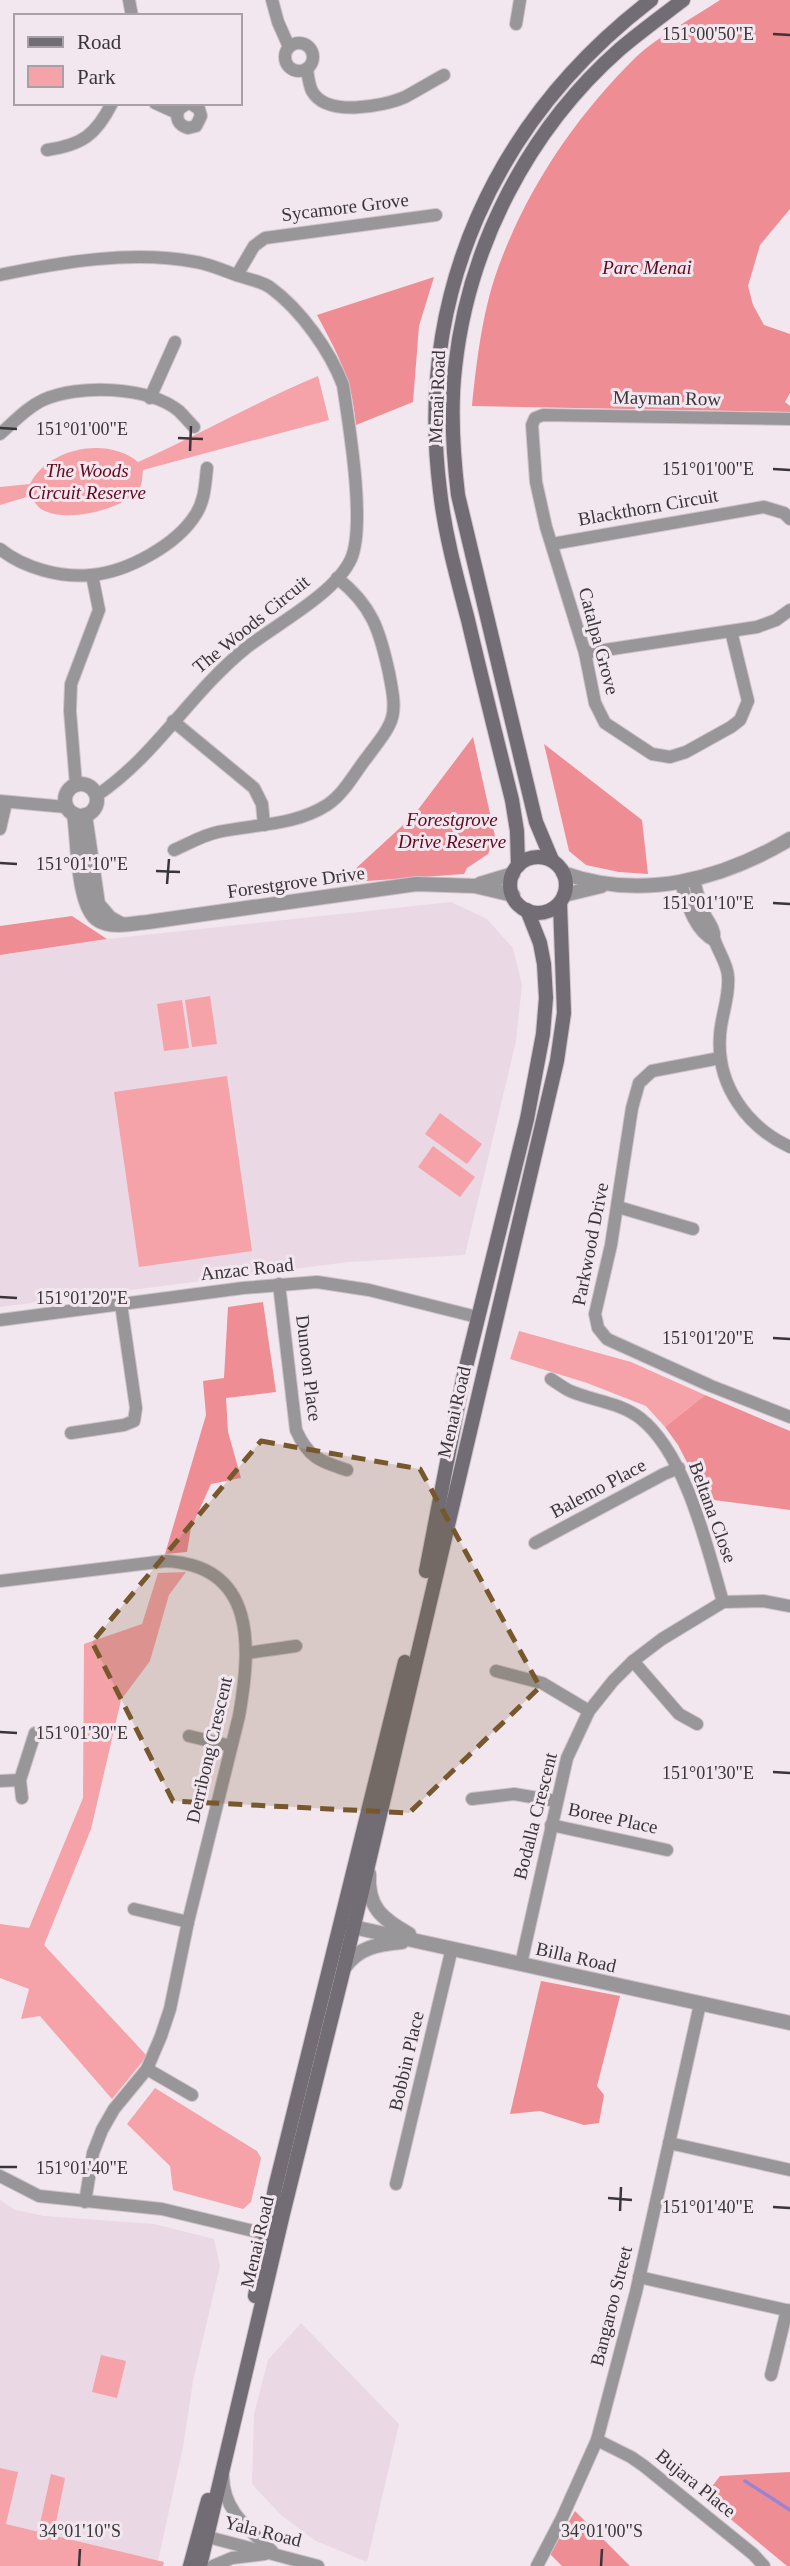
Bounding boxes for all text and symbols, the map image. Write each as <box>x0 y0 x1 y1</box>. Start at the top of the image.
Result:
legend <box>14 14 242 105</box>
text: 151°00'50"E <box>662 24 754 44</box>
text: Road <box>77 30 122 54</box>
text: Park <box>77 65 116 89</box>
street label: Sycamore Grove <box>280 189 410 225</box>
park label: Parc Menai <box>601 257 692 278</box>
street label: Menai Road <box>425 349 449 444</box>
street label: Mayman Row <box>613 387 722 409</box>
text: 151°01'00"E <box>36 419 128 439</box>
text: 151°01'00"E <box>662 459 754 479</box>
park label: The Woods Circuit Reserve <box>28 460 146 503</box>
street label: Blackthorn Circuit <box>576 484 720 530</box>
street label: The Woods Circuit <box>189 570 314 677</box>
street label: Catalpa Grove <box>575 585 623 697</box>
park label: Forestgrove Drive Reserve <box>397 809 506 852</box>
text: 151°01'10"E <box>36 854 128 874</box>
street label: Forestgrove Drive <box>226 862 366 902</box>
text: 151°01'10"E <box>662 893 754 913</box>
street label: Parkwood Drive <box>568 1181 612 1307</box>
street label: Anzac Road <box>199 1254 295 1284</box>
text: 151°01'20"E <box>36 1288 128 1308</box>
street label: Dunoon Place <box>292 1314 326 1422</box>
text: 151°01'20"E <box>662 1328 754 1348</box>
street label: Menai Road <box>433 1364 475 1460</box>
street label: Balemo Place <box>547 1454 649 1522</box>
street label: Beltana Close <box>685 1459 741 1565</box>
street label: Derribong Crescent <box>182 1674 236 1825</box>
text: 151°01'30"E <box>36 1723 128 1743</box>
street label: Bodalla Crescent <box>509 1750 561 1882</box>
text: 151°01'30"E <box>662 1763 754 1783</box>
street label: Boree Place <box>566 1798 660 1838</box>
street label: Billa Road <box>534 1938 619 1977</box>
street label: Bobbin Place <box>384 2009 428 2113</box>
text: 151°01'40"E <box>36 2158 128 2178</box>
street label: Menai Road <box>236 2194 278 2290</box>
text: 151°01'40"E <box>662 2197 754 2217</box>
street label: Bangaroo Street <box>586 2243 636 2368</box>
street label: Bujara Place <box>652 2444 740 2522</box>
street label: Yala Road <box>222 2511 304 2551</box>
text: 34°01'10"S <box>39 2521 121 2541</box>
text: 34°01'00"S <box>561 2521 643 2541</box>

